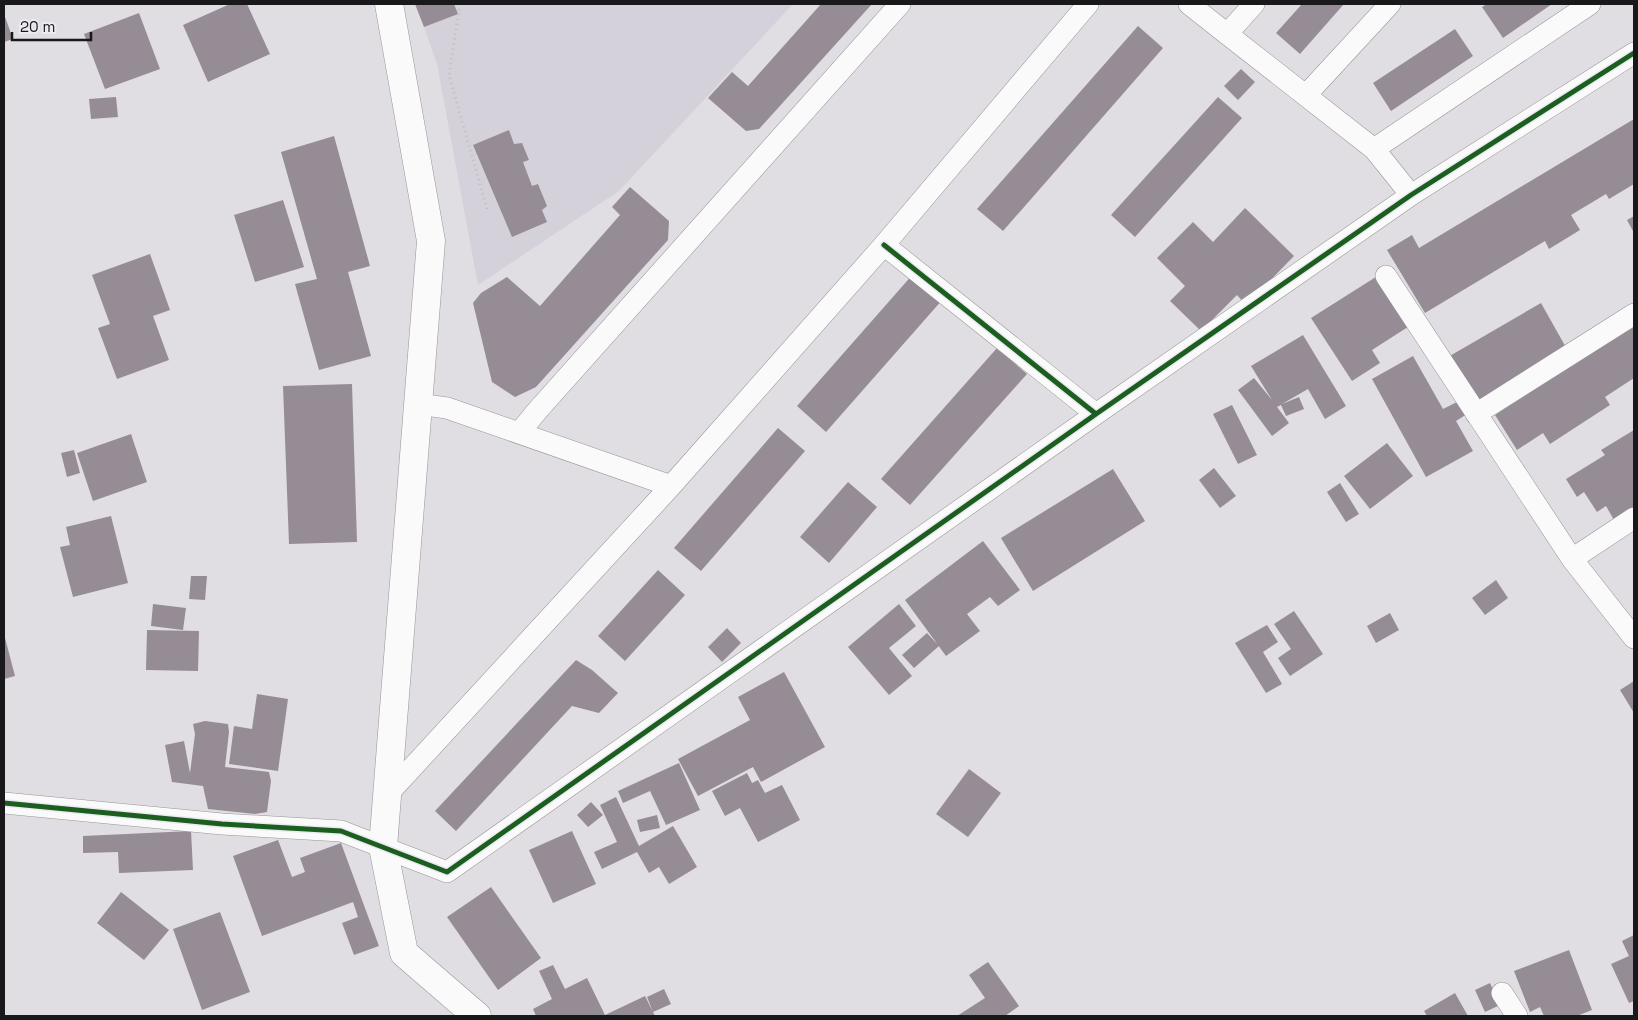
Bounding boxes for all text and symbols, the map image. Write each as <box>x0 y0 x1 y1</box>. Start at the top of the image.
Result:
scale bar <box>12 10 91 42</box>
text: 20 m <box>20 17 55 36</box>

